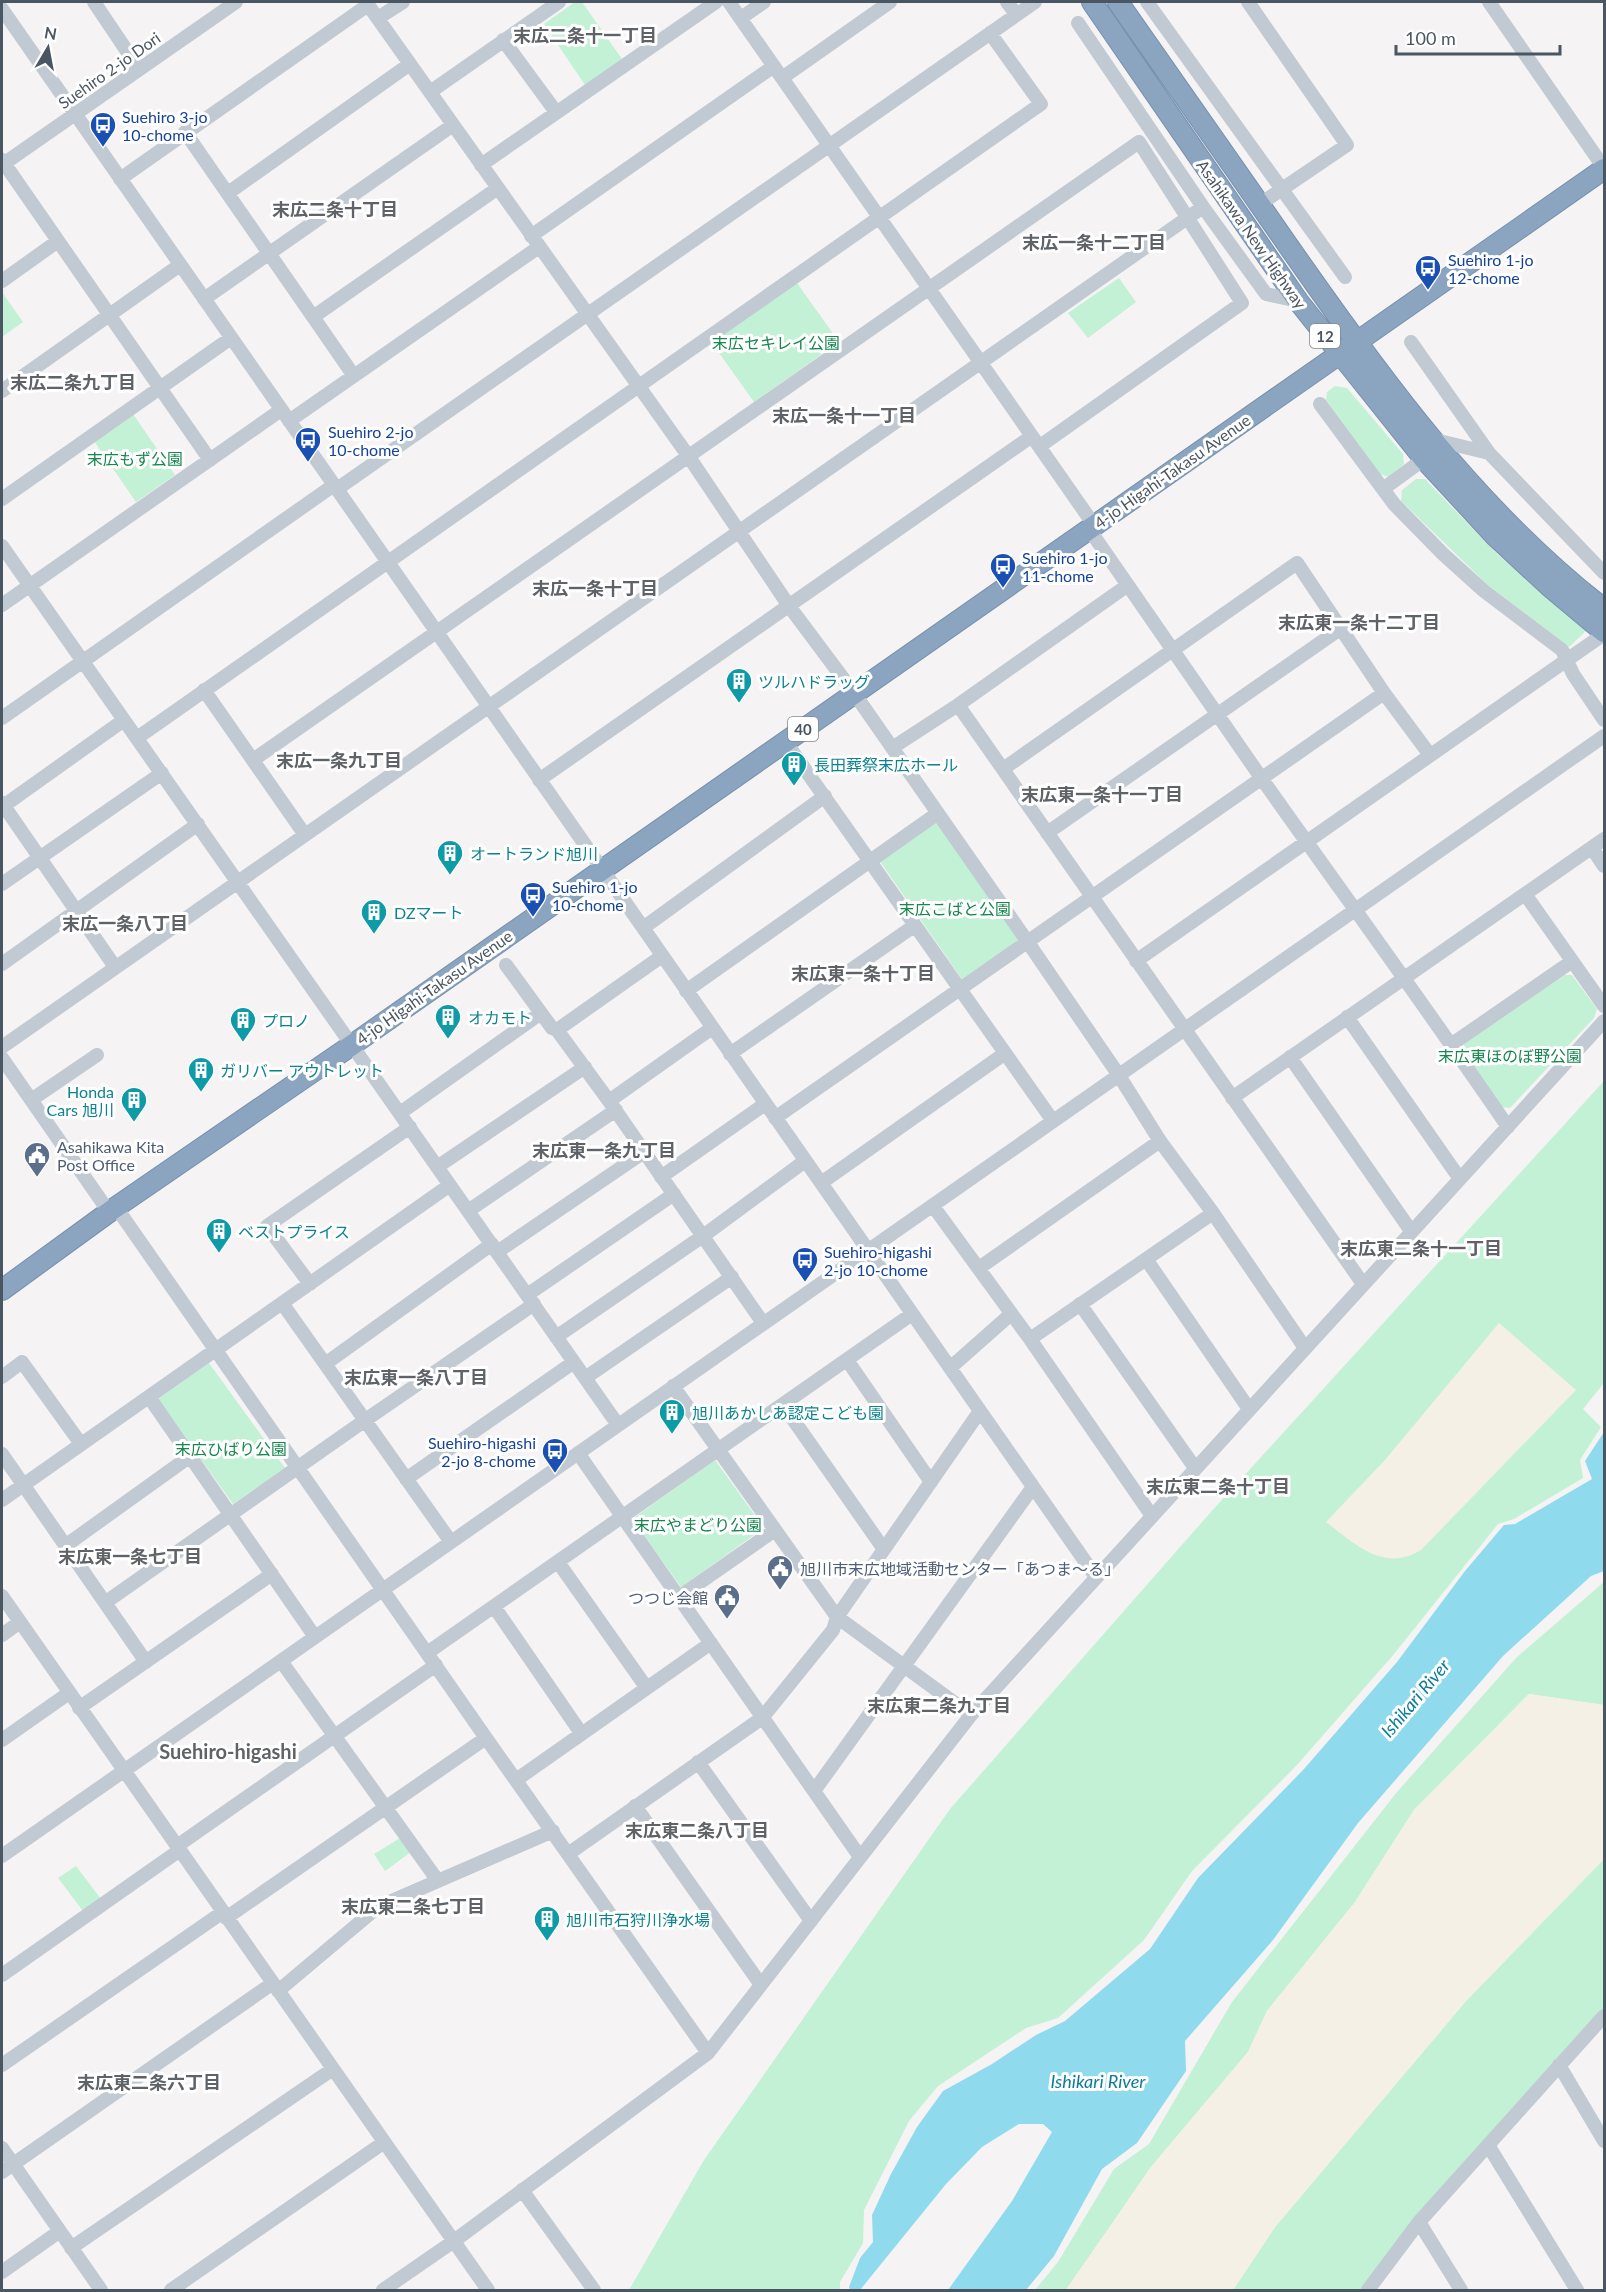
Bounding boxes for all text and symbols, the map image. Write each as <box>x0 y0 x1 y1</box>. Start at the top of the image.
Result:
north arrow <box>18 18 78 78</box>
scale bar <box>1396 18 1560 56</box>
text: N <box>43 22 58 43</box>
district label: 末広二条十一丁目 <box>513 24 657 46</box>
text: 100 m <box>1405 27 1456 49</box>
street label: Suehiro 2-jo Dori <box>54 28 164 112</box>
place label: Suehiro 3-jo 10-chome <box>122 107 207 144</box>
bus stop icon: Suehiro 3-jo 10-chome <box>88 110 118 148</box>
street label: Asahikawa New Highway <box>1193 156 1311 313</box>
district label: 末広二条十丁目 <box>272 198 398 220</box>
district label: 末広一条十二丁目 <box>1022 231 1166 253</box>
place label: Suehiro 1-jo 12-chome <box>1448 250 1533 287</box>
bus stop icon: Suehiro 1-jo 12-chome <box>1413 253 1443 291</box>
road number: 12 <box>1310 324 1340 348</box>
park label: 末広セキレイ公園 <box>712 333 840 352</box>
district label: 末広二条九丁目 <box>10 371 136 393</box>
district label: 末広一条十一丁目 <box>772 404 916 426</box>
street label: 4-jo Higahi-Takasu Avenue <box>1090 410 1254 532</box>
place label: Suehiro 2-jo 10-chome <box>328 422 413 459</box>
bus stop icon: Suehiro 2-jo 10-chome <box>293 425 323 463</box>
park label: 末広もず公園 <box>87 449 183 468</box>
place label: Suehiro 1-jo 11-chome <box>1022 548 1107 585</box>
bus stop icon: Suehiro 1-jo 11-chome <box>988 551 1018 589</box>
district label: 末広一条十丁目 <box>532 577 658 599</box>
district label: 末広東一条十二丁目 <box>1278 611 1440 633</box>
building icon: ツルハドラッグ <box>724 666 754 704</box>
place label: ツルハドラッグ <box>758 672 870 691</box>
road number: 40 <box>788 717 818 741</box>
district label: 末広一条九丁目 <box>276 749 402 771</box>
building icon: 長田葬祭末広ホール <box>779 749 809 787</box>
place label: 長田葬祭末広ホール <box>814 755 958 774</box>
district label: 末広東一条十一丁目 <box>1021 783 1183 805</box>
building icon: オートランド旭川 <box>435 838 465 876</box>
place label: オートランド旭川 <box>470 844 598 863</box>
place label: Suehiro 1-jo 10-chome <box>552 877 637 914</box>
bus stop icon: Suehiro 1-jo 10-chome <box>518 880 548 918</box>
building icon: DZマート <box>359 897 389 935</box>
park label: 末広こばと公園 <box>899 899 1011 918</box>
place label: DZマート <box>394 903 464 922</box>
district label: 末広一条八丁目 <box>62 912 188 934</box>
street label: 4-jo Higahi-Takasu Avenue <box>352 926 516 1048</box>
district label: 末広東一条十丁目 <box>791 962 935 984</box>
building icon: オカモト <box>433 1002 463 1040</box>
building icon: プロノ <box>228 1005 258 1043</box>
place label: オカモト <box>468 1008 532 1027</box>
place label: プロノ <box>262 1011 310 1030</box>
park label: 末広東ほのぼ野公園 <box>1438 1046 1582 1065</box>
building icon: ガリバー アウトレット <box>186 1055 216 1093</box>
place label: ガリバー アウトレット <box>220 1061 384 1080</box>
place label: Honda Cars 旭川 <box>47 1082 114 1119</box>
building icon: Honda Cars 旭川 <box>119 1085 149 1123</box>
place label: Asahikawa Kita Post Office <box>57 1137 164 1174</box>
district label: 末広東一条九丁目 <box>532 1139 676 1161</box>
public building icon: Asahikawa Kita Post Office <box>22 1140 52 1178</box>
building icon: ベストプライス <box>204 1216 234 1254</box>
place label: ベストプライス <box>238 1222 350 1241</box>
district label: 末広東二条十一丁目 <box>1340 1237 1502 1259</box>
place label: Suehiro-higashi 2-jo 10-chome <box>824 1242 932 1279</box>
bus stop icon: Suehiro-higashi 2-jo 10-chome <box>790 1245 820 1283</box>
district label: 末広東一条八丁目 <box>344 1366 488 1388</box>
building icon: 旭川あかしあ認定こども園 <box>657 1397 687 1435</box>
place label: 旭川あかしあ認定こども園 <box>692 1403 884 1422</box>
place label: Suehiro-higashi 2-jo 8-chome <box>428 1433 536 1470</box>
bus stop icon: Suehiro-higashi 2-jo 8-chome <box>540 1436 570 1474</box>
park label: 末広ひばり公園 <box>175 1439 287 1458</box>
district label: 末広東二条十丁目 <box>1146 1475 1290 1497</box>
park label: 末広やまどり公園 <box>634 1515 762 1534</box>
district label: 末広東一条七丁目 <box>58 1545 202 1567</box>
public building icon: 旭川市末広地域活動センター「あつま〜る」 <box>765 1553 795 1591</box>
place label: 旭川市末広地域活動センター「あつま〜る」 <box>800 1559 1120 1578</box>
public building icon: つつじ会館 <box>712 1582 742 1620</box>
place label: つつじ会館 <box>628 1588 708 1607</box>
water label: Ishikari River <box>1376 1654 1454 1741</box>
district label: 末広東二条九丁目 <box>867 1694 1011 1716</box>
district label: Suehiro-higashi <box>159 1739 297 1763</box>
district label: 末広東二条八丁目 <box>625 1819 769 1841</box>
district label: 末広東二条七丁目 <box>341 1895 485 1917</box>
building icon: 旭川市石狩川浄水場 <box>532 1904 562 1942</box>
place label: 旭川市石狩川浄水場 <box>566 1910 710 1929</box>
water label: Ishikari River <box>1051 2070 1146 2092</box>
district label: 末広東二条六丁目 <box>77 2071 221 2093</box>

